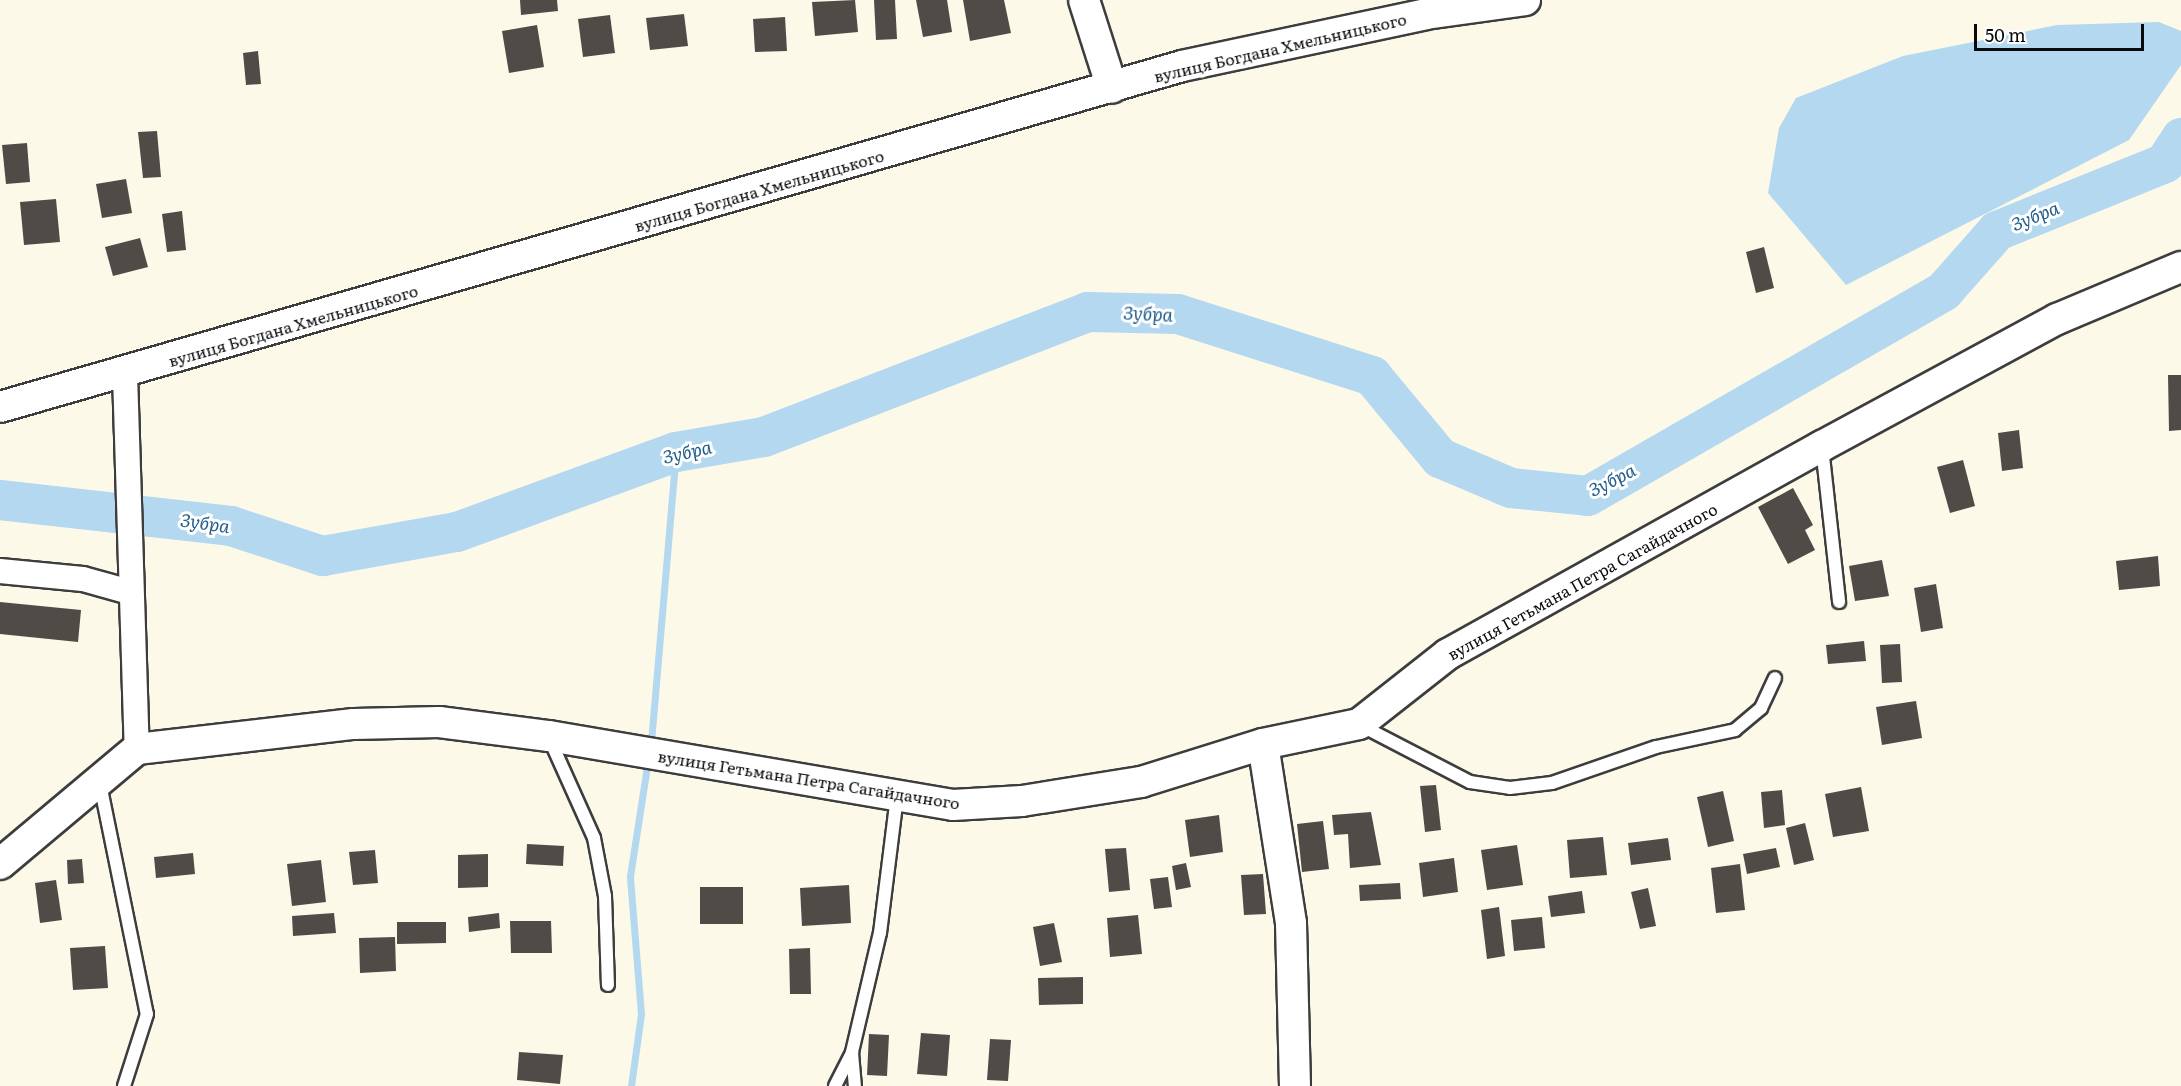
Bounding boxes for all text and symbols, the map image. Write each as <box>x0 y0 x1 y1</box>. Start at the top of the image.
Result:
street label: вулиця Богдана Хмельницького <box>1152 9 1408 85</box>
scale bar <box>1977 12 2146 50</box>
text: 50 m <box>1985 21 2026 48</box>
street label: вулиця Богдана Хмельницького <box>632 145 886 235</box>
water label: Зубра <box>2008 197 2062 235</box>
street label: вулиця Богдана Хмельницького <box>166 280 420 370</box>
water label: Зубра <box>1123 302 1173 326</box>
water label: Зубра <box>660 436 714 468</box>
water label: Зубра <box>1585 459 1639 501</box>
street label: вулиця Гетьмана Петра Сагайдачного <box>1444 499 1720 663</box>
water label: Зубра <box>179 509 231 537</box>
street label: вулиця Гетьмана Петра Сагайдачного <box>657 746 961 812</box>

